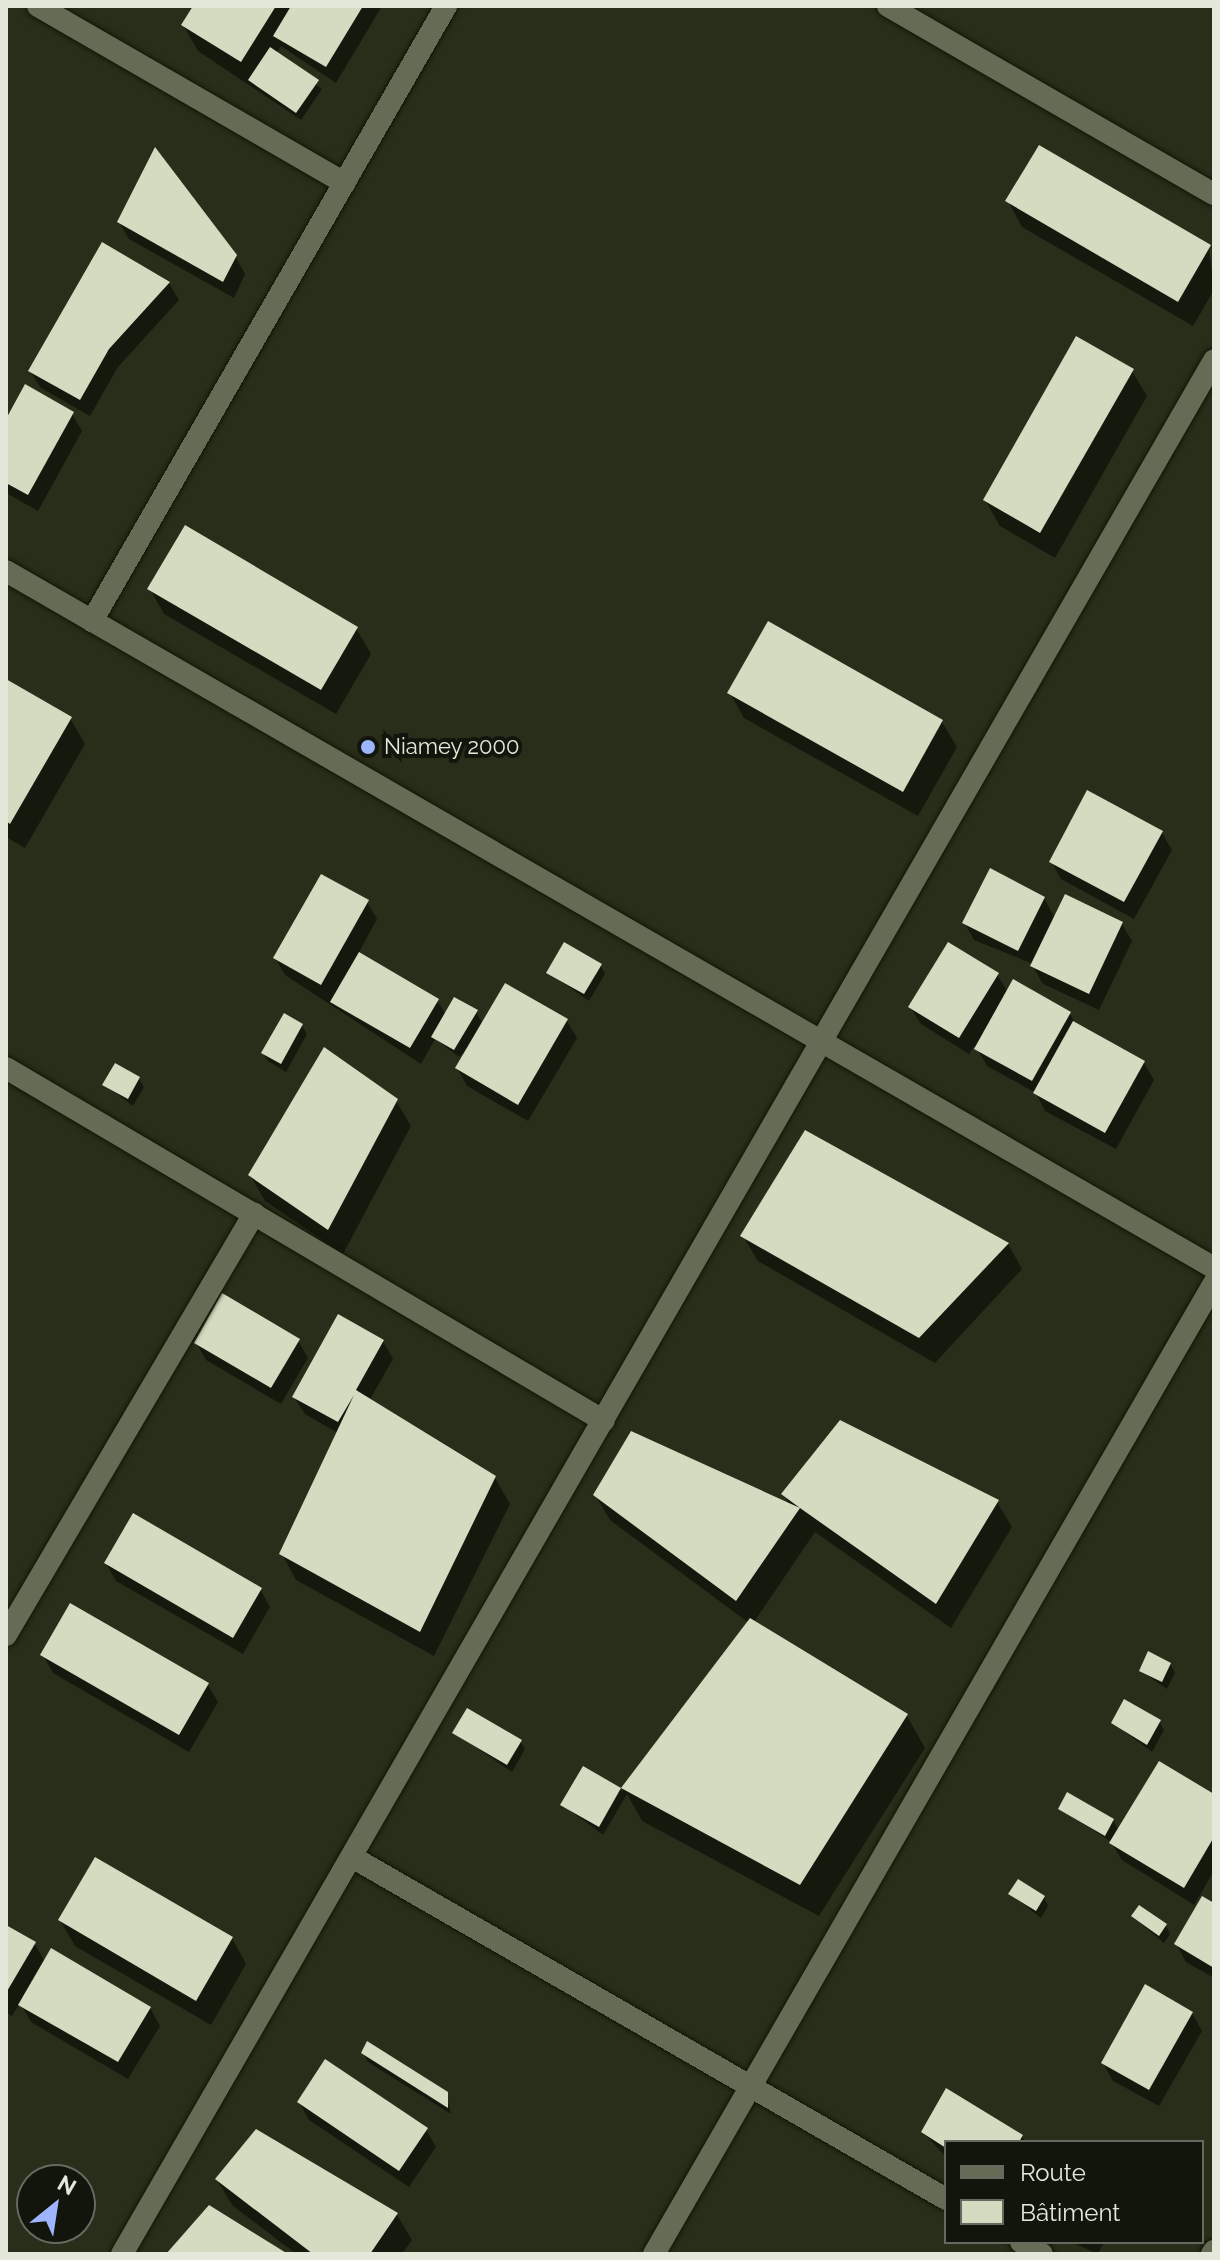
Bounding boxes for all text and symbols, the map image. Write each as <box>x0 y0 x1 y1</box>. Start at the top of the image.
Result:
place label: Niamey 2000 <box>384 734 520 760</box>
marker: Niamey 2000 <box>359 738 377 756</box>
legend <box>944 2140 1204 2244</box>
text: Route <box>1020 2158 1086 2187</box>
north arrow <box>16 2164 96 2244</box>
text: N <box>53 2169 81 2200</box>
text: Bâtiment <box>1020 2198 1120 2227</box>

